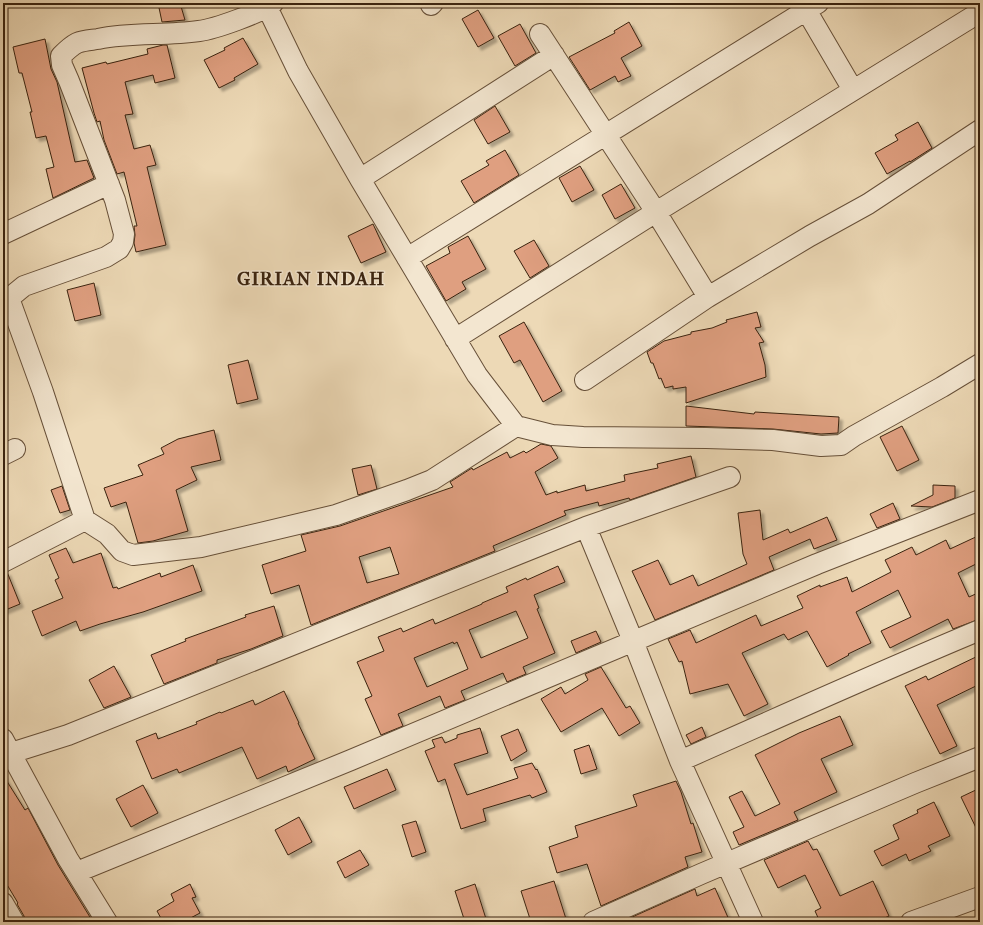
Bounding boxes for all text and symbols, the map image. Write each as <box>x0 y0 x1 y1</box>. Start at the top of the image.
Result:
district label: GIRIAN INDAH <box>237 268 385 290</box>

